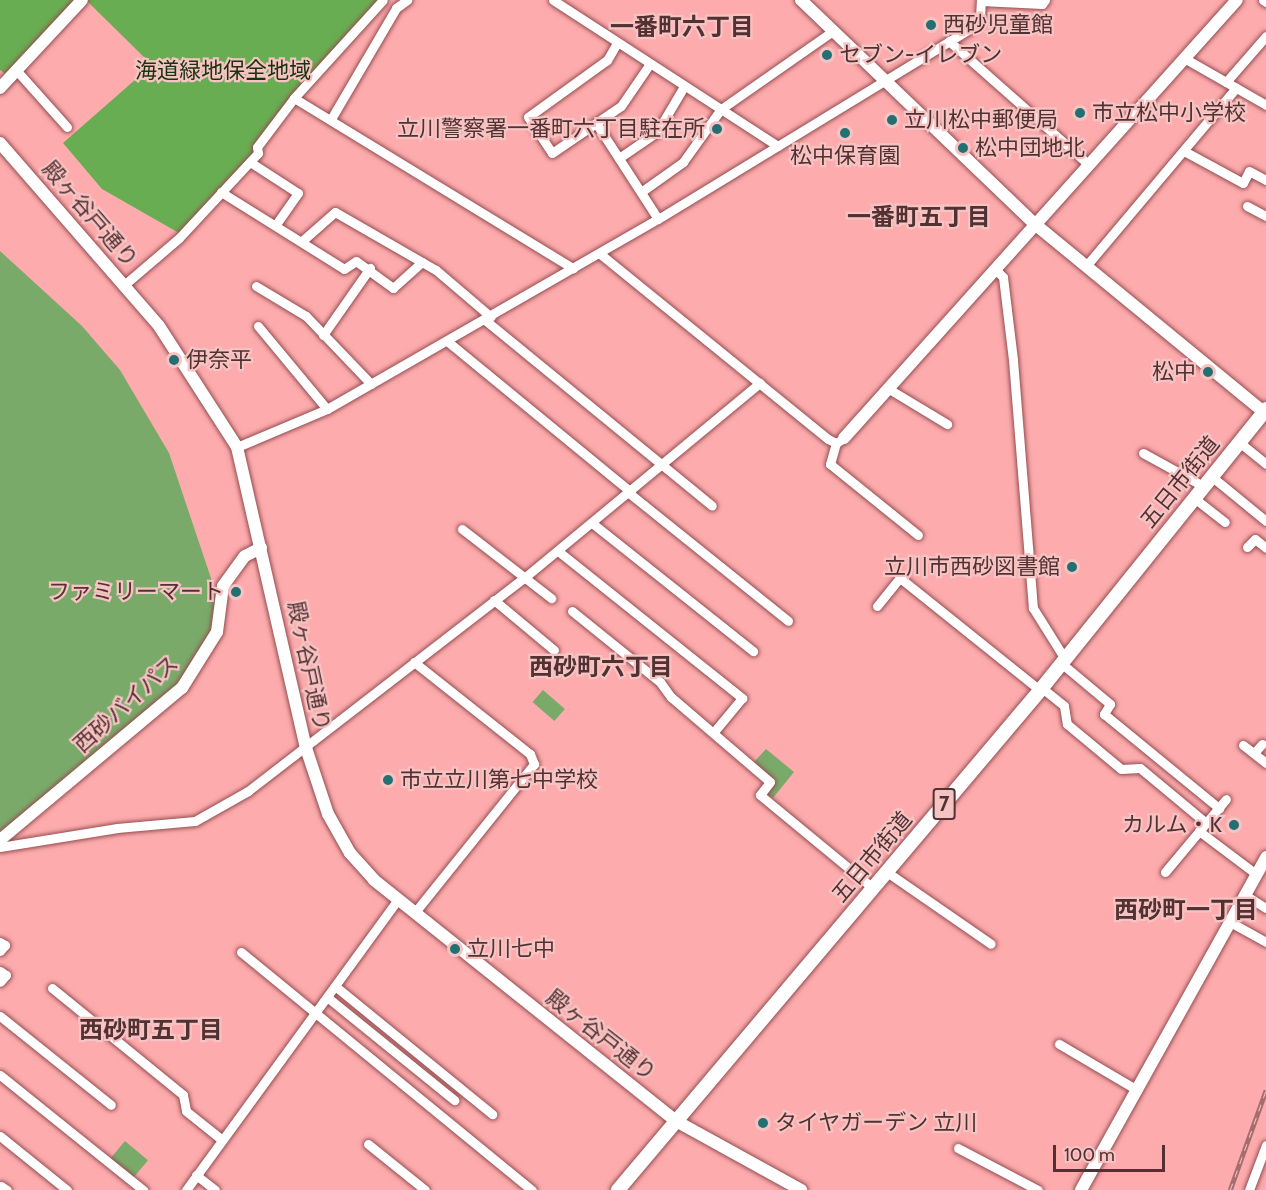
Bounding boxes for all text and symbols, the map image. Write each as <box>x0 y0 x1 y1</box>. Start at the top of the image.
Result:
place label: 西砂児童館 <box>943 12 1053 38</box>
district label: 一番町六丁目 <box>610 13 754 41</box>
marker: 西砂児童館 <box>924 18 938 32</box>
place label: セブン-イレブン <box>839 42 1002 68</box>
marker: セブン-イレブン <box>820 48 834 62</box>
park label: 海道緑地保全地域 <box>135 58 311 84</box>
place label: 市立松中小学校 <box>1092 100 1246 126</box>
marker: 市立松中小学校 <box>1073 106 1087 120</box>
place label: 立川松中郵便局 <box>904 107 1058 133</box>
marker: 立川松中郵便局 <box>885 113 899 127</box>
place label: 立川警察署一番町六丁目駐在所 <box>397 116 705 142</box>
marker: 立川警察署一番町六丁目駐在所 <box>710 122 724 136</box>
marker: 松中保育園 <box>838 126 852 140</box>
place label: 松中団地北 <box>975 135 1085 161</box>
marker: 松中団地北 <box>956 141 970 155</box>
place label: 松中保育園 <box>790 143 900 169</box>
street label: 殿ヶ谷戸通り <box>37 156 143 272</box>
district label: 一番町五丁目 <box>847 203 991 231</box>
place label: 伊奈平 <box>186 347 252 373</box>
marker: 伊奈平 <box>167 353 181 367</box>
place label: 松中 <box>1152 359 1196 385</box>
marker: 松中 <box>1201 365 1215 379</box>
street label: 五日市街道 <box>1135 431 1225 533</box>
place label: 立川市西砂図書館 <box>884 554 1060 580</box>
marker: 立川市西砂図書館 <box>1065 560 1079 574</box>
place label: ファミリーマート <box>48 579 224 605</box>
marker: ファミリーマート <box>229 585 243 599</box>
street label: 殿ヶ谷戸通り <box>282 599 336 733</box>
street label: 西砂バイパス <box>68 650 184 758</box>
district label: 西砂町六丁目 <box>529 653 673 681</box>
place label: 市立立川第七中学校 <box>400 767 598 793</box>
marker: 市立立川第七中学校 <box>381 773 395 787</box>
road number: 7 <box>932 786 956 822</box>
street label: 五日市街道 <box>827 806 917 908</box>
place label: カルム・K <box>1122 812 1222 838</box>
marker: カルム・K <box>1227 818 1241 832</box>
district label: 西砂町一丁目 <box>1114 896 1258 924</box>
place label: 立川七中 <box>467 936 555 962</box>
marker: 立川七中 <box>448 942 462 956</box>
street label: 殿ヶ谷戸通り <box>541 984 661 1086</box>
district label: 西砂町五丁目 <box>79 1016 223 1044</box>
place label: タイヤガーデン 立川 <box>775 1110 978 1136</box>
marker: タイヤガーデン 立川 <box>756 1116 770 1130</box>
scale bar <box>1056 1133 1168 1171</box>
text: 100 m <box>1064 1144 1115 1166</box>

